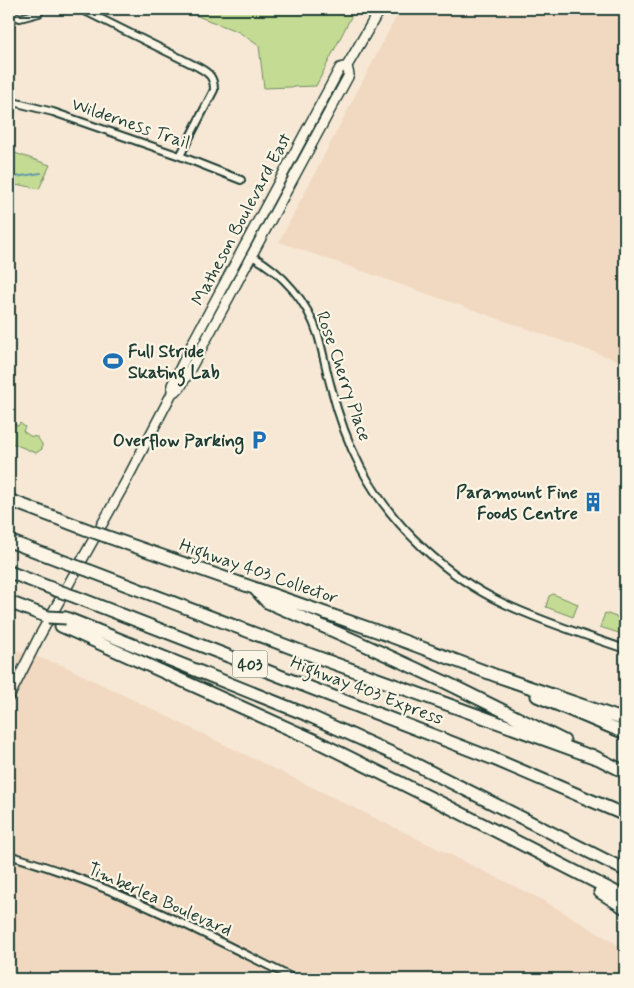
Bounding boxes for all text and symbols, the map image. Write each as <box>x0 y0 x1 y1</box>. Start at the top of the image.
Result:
street label: Wilderness Trail <box>68 92 193 155</box>
street label: Matheson Boulevard East <box>186 128 298 310</box>
street label: Rose Cherry Place <box>310 308 377 445</box>
place label: Full Stride Skating Lab <box>128 340 220 387</box>
sports icon: Full Stride Skating Lab <box>102 350 124 372</box>
place label: Overflow Parking <box>113 429 244 455</box>
parking icon: Overflow Parking <box>248 429 270 451</box>
place label: Paramount Fine Foods Centre <box>456 481 578 526</box>
building icon: Paramount Fine Foods Centre <box>582 491 604 513</box>
street label: Highway 403 Collector <box>175 533 342 612</box>
road number: 403 <box>232 651 268 678</box>
street label: Highway 403 Express <box>286 651 446 733</box>
street label: Timberlea Boulevard <box>84 857 236 943</box>

